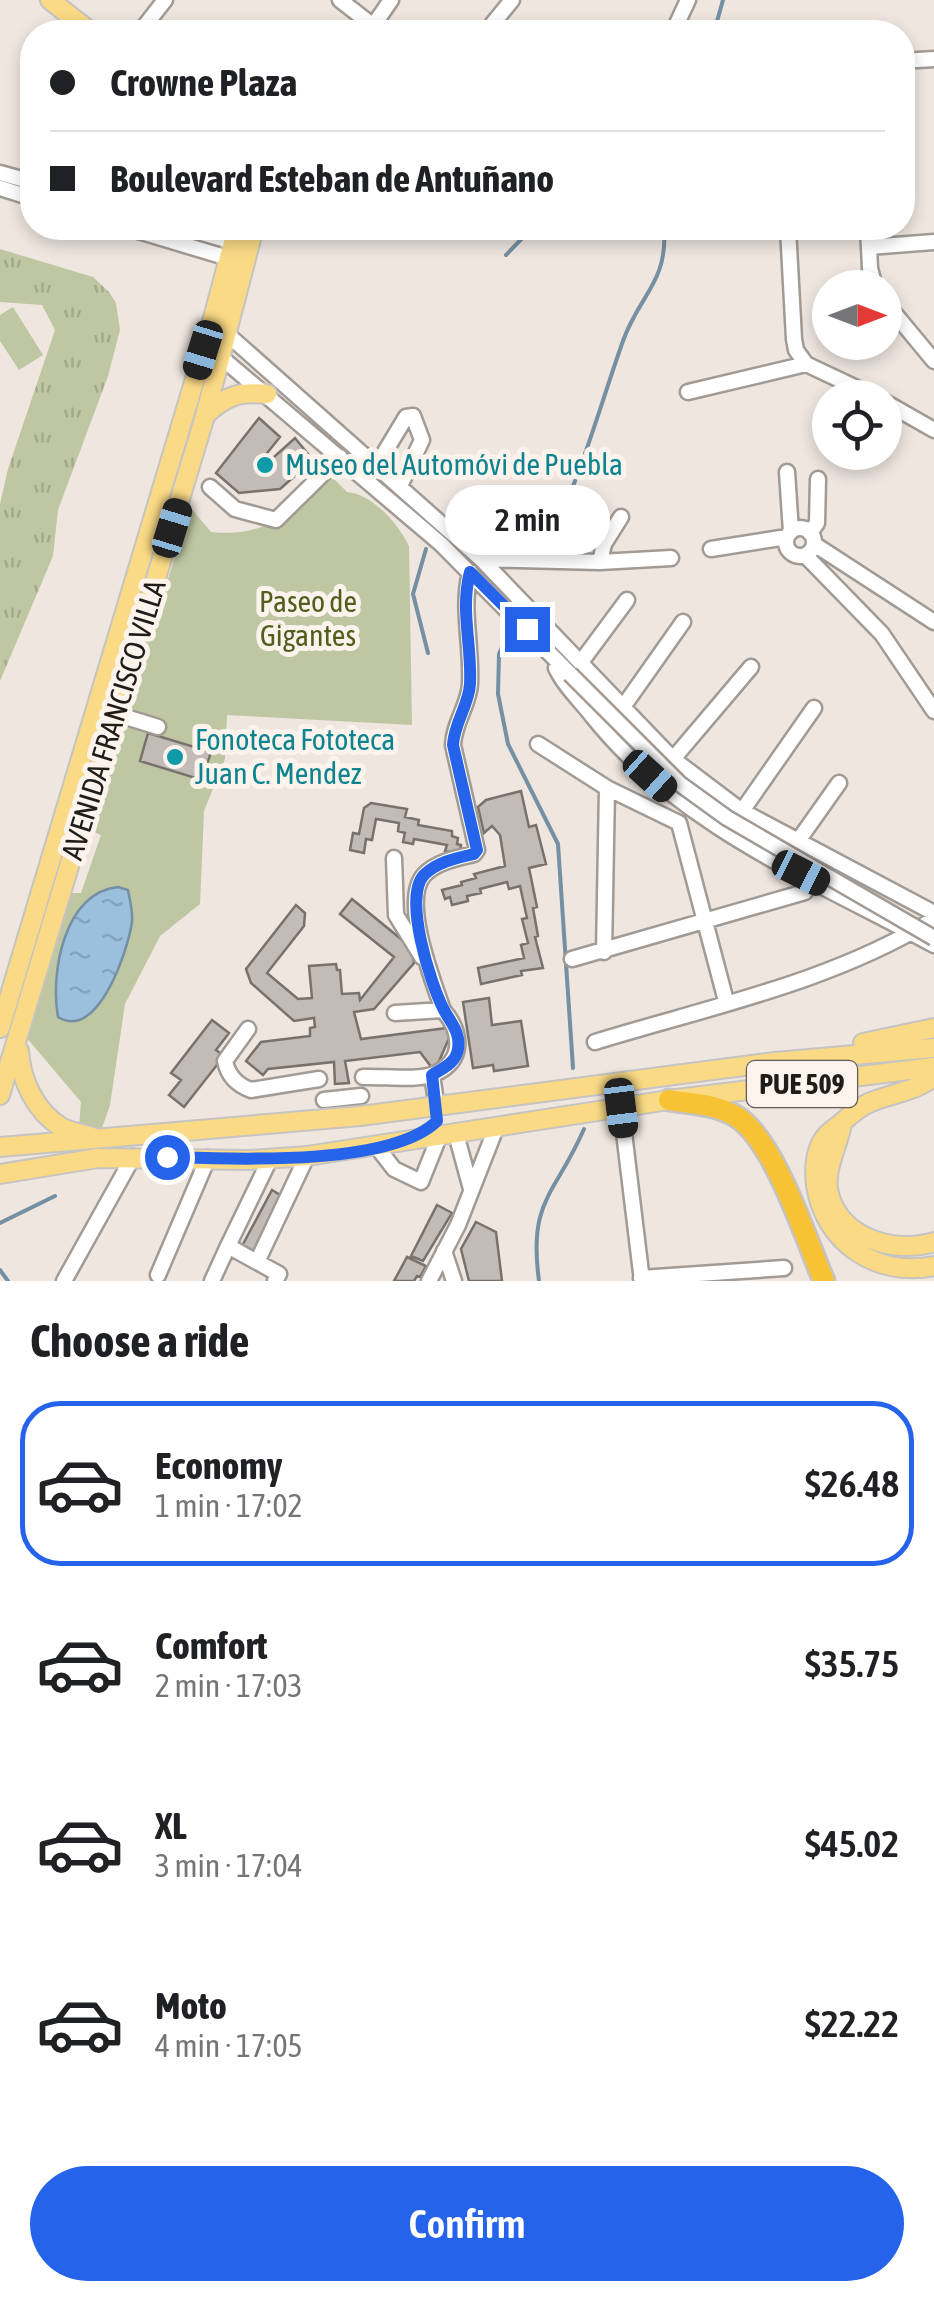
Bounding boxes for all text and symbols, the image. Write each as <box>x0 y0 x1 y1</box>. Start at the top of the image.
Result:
text: Crowne Plaza <box>110 61 297 104</box>
text: Boulevard Esteban de Antuñano <box>110 157 554 200</box>
north arrow <box>812 270 902 360</box>
map controls <box>812 270 902 470</box>
car <box>180 317 226 383</box>
button: locate <box>812 380 902 470</box>
place label: Museo del Automóvi de Puebla <box>285 447 623 481</box>
marker: Museo del Automóvi de Puebla <box>254 454 276 476</box>
callout: 2 min <box>444 484 610 554</box>
car <box>149 495 195 561</box>
text: 2 min <box>495 501 560 538</box>
street label: AVENIDA FRANCISCO VILLA <box>54 576 172 864</box>
park label: Paseo de Gigantes <box>259 584 357 652</box>
route end <box>505 607 550 652</box>
place label: Fonoteca Fototeca Juan C. Mendez <box>195 722 395 790</box>
car <box>618 745 682 807</box>
marker: Fonoteca Fototeca Juan C. Mendez <box>164 746 186 768</box>
car <box>767 846 835 900</box>
road number: PUE 509 <box>747 1061 857 1107</box>
car <box>602 1076 640 1140</box>
route start <box>145 1135 190 1180</box>
text: Choose a ride <box>30 1315 249 1367</box>
icon: car <box>35 1439 125 1529</box>
text: Economy <box>155 1444 282 1487</box>
text: $26.48 <box>805 1462 899 1505</box>
text: 1 min · 17:02 <box>155 1487 302 1524</box>
icon: car <box>35 1619 125 1709</box>
text: Comfort <box>155 1624 267 1667</box>
text: $35.75 <box>805 1642 899 1685</box>
text: 2 min · 17:03 <box>155 1667 302 1704</box>
icon: car <box>35 1799 125 1889</box>
text: XL <box>155 1804 187 1847</box>
text: $45.02 <box>805 1822 899 1865</box>
text: 3 min · 17:04 <box>155 1847 302 1884</box>
icon: car <box>35 1979 125 2069</box>
text: Moto <box>155 1984 227 2027</box>
text: $22.22 <box>805 2002 899 2045</box>
text: 4 min · 17:05 <box>155 2027 302 2064</box>
button: Confirm <box>30 2166 904 2281</box>

